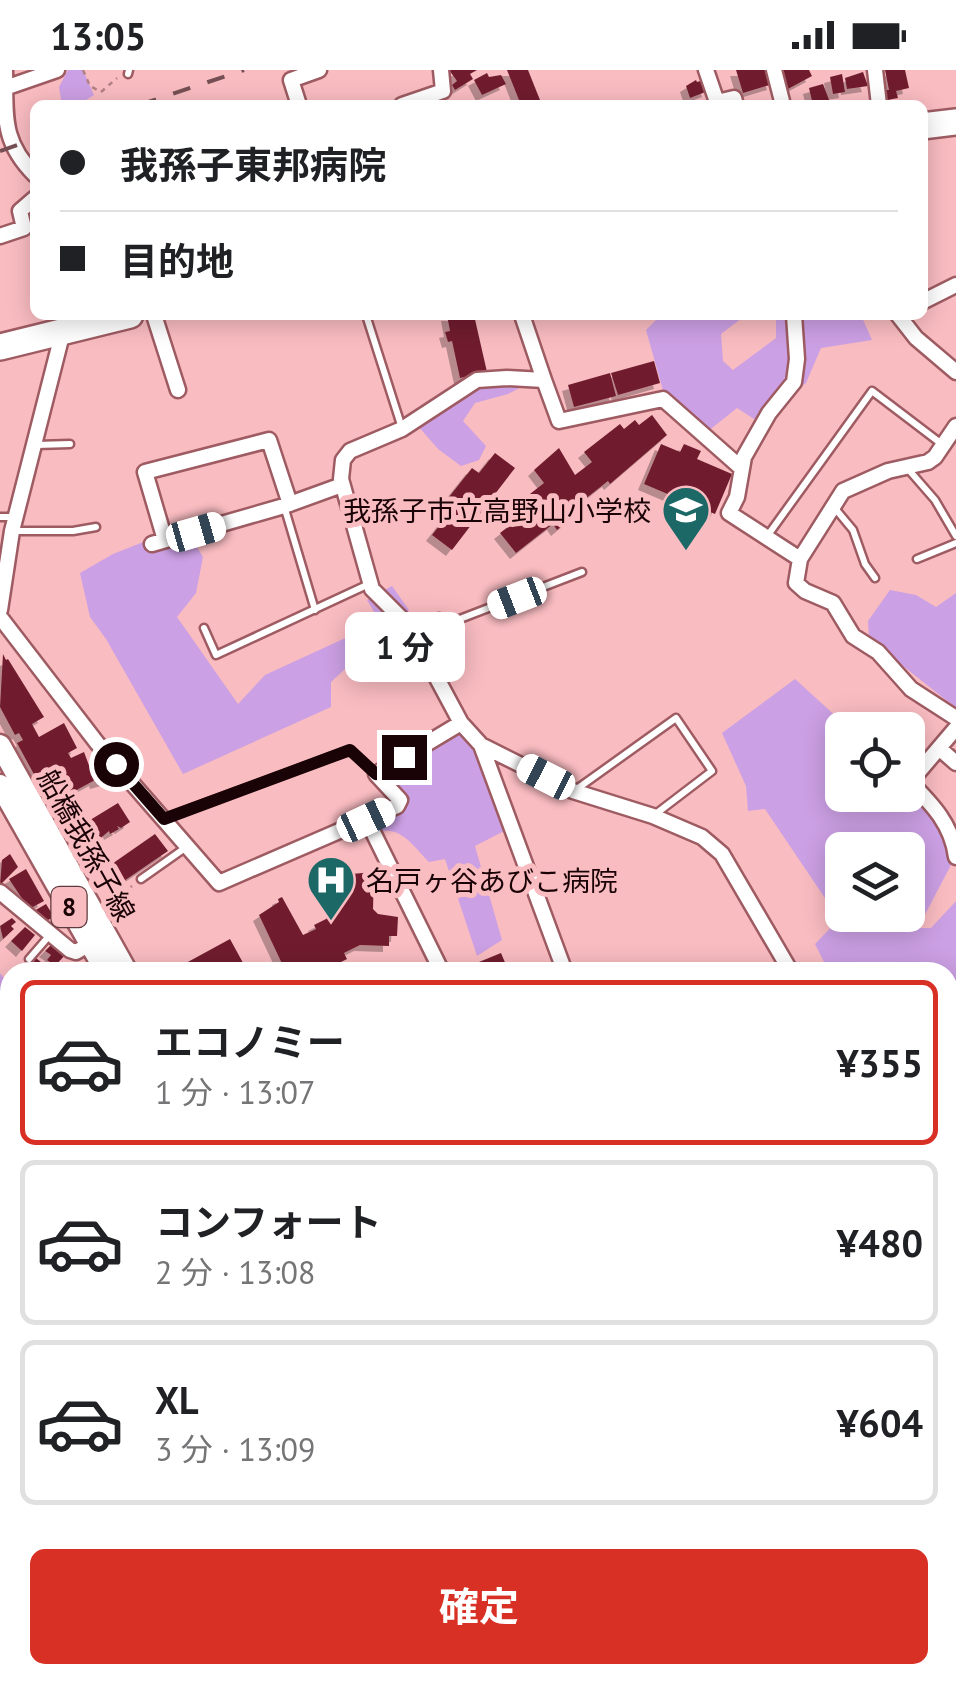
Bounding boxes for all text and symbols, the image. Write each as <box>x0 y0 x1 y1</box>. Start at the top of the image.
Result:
text: 13:05 <box>50 11 146 60</box>
text: 我孫子東邦病院 <box>120 140 386 189</box>
text: 目的地 <box>120 236 234 285</box>
school or university icon: 我孫子市立高野山小学校 <box>660 484 712 552</box>
place label: 我孫子市立高野山小学校 <box>343 492 651 529</box>
car <box>163 509 229 555</box>
car <box>484 573 550 623</box>
callout: 1 分 <box>344 612 464 682</box>
text: 1 分 <box>376 626 434 668</box>
map controls <box>825 712 925 932</box>
button: locate <box>825 712 925 812</box>
route end <box>382 735 427 780</box>
route start <box>94 742 139 787</box>
car <box>512 750 580 804</box>
street label: 船橋我孫子線 <box>30 763 144 927</box>
car <box>332 794 400 846</box>
button: layers <box>825 832 925 932</box>
hospital icon: 名戸ヶ谷あびこ病院 <box>305 854 357 922</box>
place label: 名戸ヶ谷あびこ病院 <box>366 862 618 899</box>
road number: 8 <box>52 887 86 927</box>
text: エコノミー <box>155 1017 345 1066</box>
icon: car <box>35 1018 125 1108</box>
text: ¥355 <box>837 1038 923 1087</box>
text: 1 分 · 13:07 <box>155 1071 315 1113</box>
text: コンフォート <box>155 1197 382 1246</box>
icon: car <box>35 1198 125 1288</box>
text: ¥480 <box>837 1218 923 1267</box>
text: 2 分 · 13:08 <box>155 1251 315 1293</box>
text: XL <box>155 1375 199 1424</box>
icon: car <box>35 1378 125 1468</box>
text: ¥604 <box>837 1398 923 1447</box>
text: 3 分 · 13:09 <box>155 1428 315 1470</box>
button: 確定 <box>30 1549 928 1664</box>

